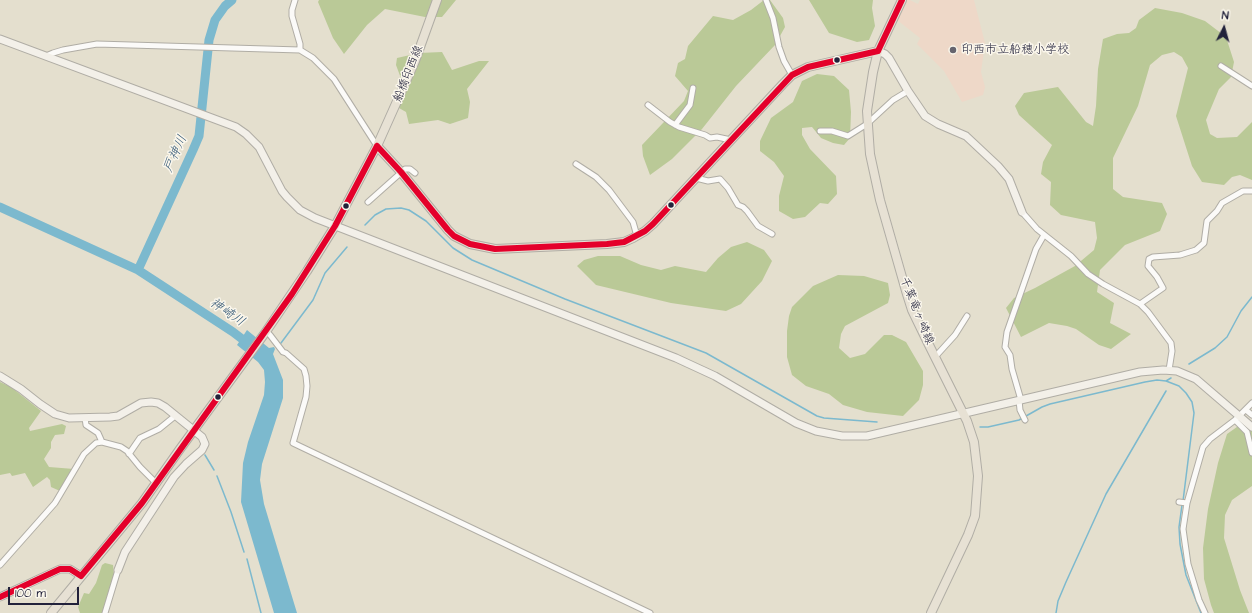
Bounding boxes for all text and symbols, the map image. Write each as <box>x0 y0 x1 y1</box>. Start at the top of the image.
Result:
north arrow <box>1204 8 1244 48</box>
text: N <box>1221 8 1230 23</box>
street label: 船橋印西線 <box>391 43 427 105</box>
place label: 印西市立船穂小学校 <box>961 43 1069 57</box>
marker: 印西市立船穂小学校 <box>948 45 958 55</box>
unlabelled marker <box>832 55 842 65</box>
water label: 戸神川 <box>161 133 191 175</box>
unlabelled marker <box>666 200 676 210</box>
unlabelled marker <box>341 201 351 211</box>
street label: 千葉竜ヶ崎線 <box>896 275 936 347</box>
water label: 神崎川 <box>206 296 248 330</box>
unlabelled marker <box>213 392 223 402</box>
scale bar <box>10 579 81 605</box>
text: 100 m <box>15 585 46 602</box>

